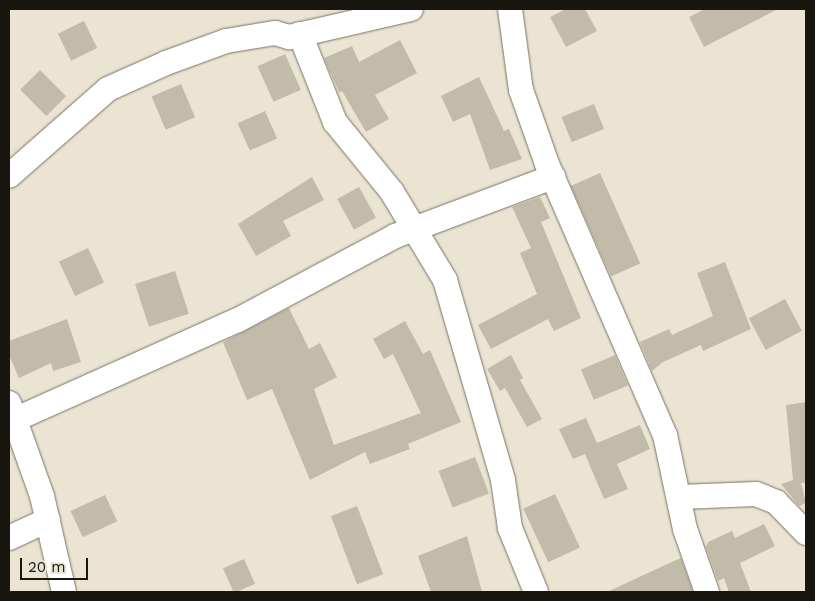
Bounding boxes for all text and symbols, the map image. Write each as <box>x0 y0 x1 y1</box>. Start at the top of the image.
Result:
scale bar <box>22 548 90 580</box>
text: 20 m <box>28 558 66 576</box>

